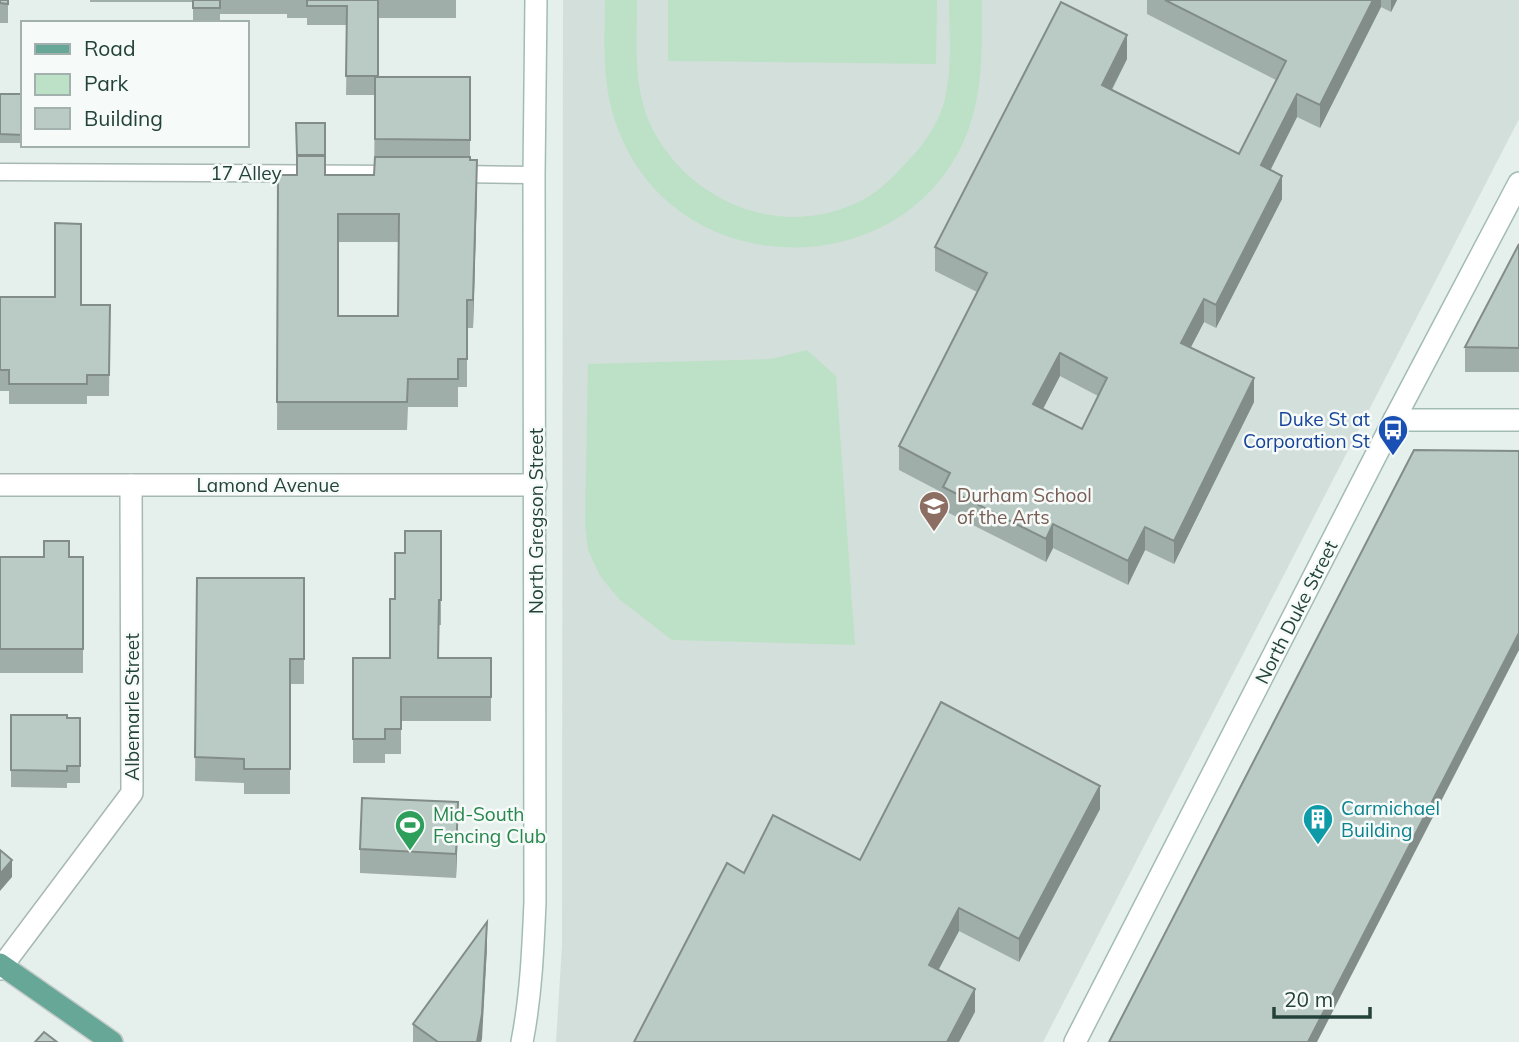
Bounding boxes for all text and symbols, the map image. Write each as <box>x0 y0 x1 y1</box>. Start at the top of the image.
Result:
legend <box>21 21 248 147</box>
text: Road <box>84 35 135 61</box>
text: Park <box>84 70 128 96</box>
text: Building <box>84 105 163 131</box>
street label: 17 Alley <box>210 161 282 185</box>
place label: Duke St at Corporation St <box>1243 407 1370 453</box>
bus stop icon: Duke St at Corporation St <box>1376 413 1410 457</box>
street label: North Gregson Street <box>524 427 548 614</box>
street label: Lamond Avenue <box>197 473 339 497</box>
place label: Durham School of the Arts <box>957 483 1092 529</box>
school or university icon: Durham School of the Arts <box>917 489 951 533</box>
street label: North Duke Street <box>1250 536 1343 688</box>
street label: Albemarle Street <box>120 633 144 781</box>
place label: Carmichael Building <box>1341 796 1440 842</box>
place label: Mid-South Fencing Club <box>433 802 546 848</box>
building icon: Carmichael Building <box>1301 802 1335 846</box>
sports icon: Mid-South Fencing Club <box>393 808 427 852</box>
scale bar <box>1274 976 1370 1020</box>
text: 20 m <box>1284 986 1333 1012</box>

